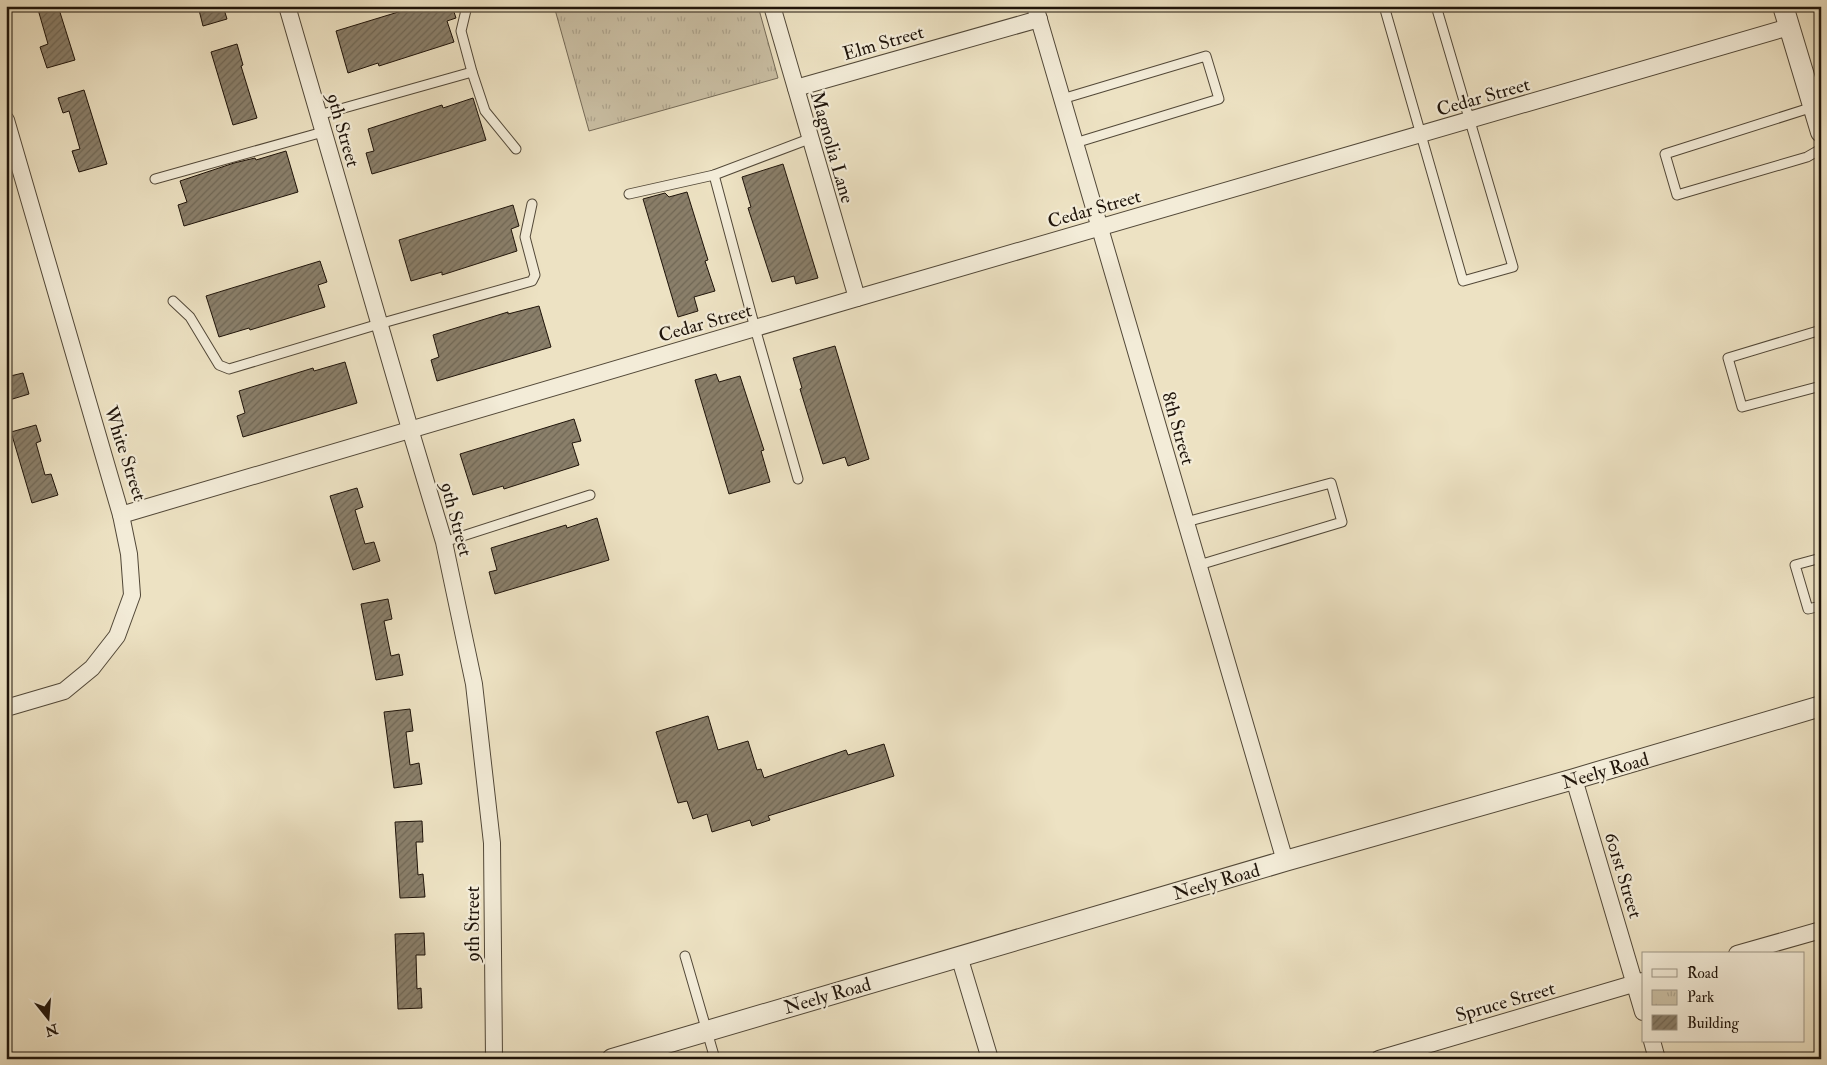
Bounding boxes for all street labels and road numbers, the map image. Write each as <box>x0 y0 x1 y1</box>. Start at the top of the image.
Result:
street label: Elm Street <box>840 20 927 66</box>
street label: Cedar Street <box>1434 72 1533 122</box>
street label: 9th Street <box>321 89 365 170</box>
street label: Magnolia Lane <box>805 89 859 206</box>
street label: Cedar Street <box>1045 184 1144 234</box>
street label: Cedar Street <box>656 298 755 348</box>
street label: 8th Street <box>1156 389 1200 468</box>
street label: White Street <box>98 402 152 504</box>
street label: 9th Street <box>434 478 477 559</box>
street label: Neely Road <box>1559 747 1652 795</box>
street label: 601st Street <box>1599 829 1647 921</box>
street label: Neely Road <box>1170 858 1263 906</box>
street label: 9th Street <box>461 886 485 964</box>
street label: Neely Road <box>781 972 874 1020</box>
street label: Spruce Street <box>1453 976 1558 1029</box>

